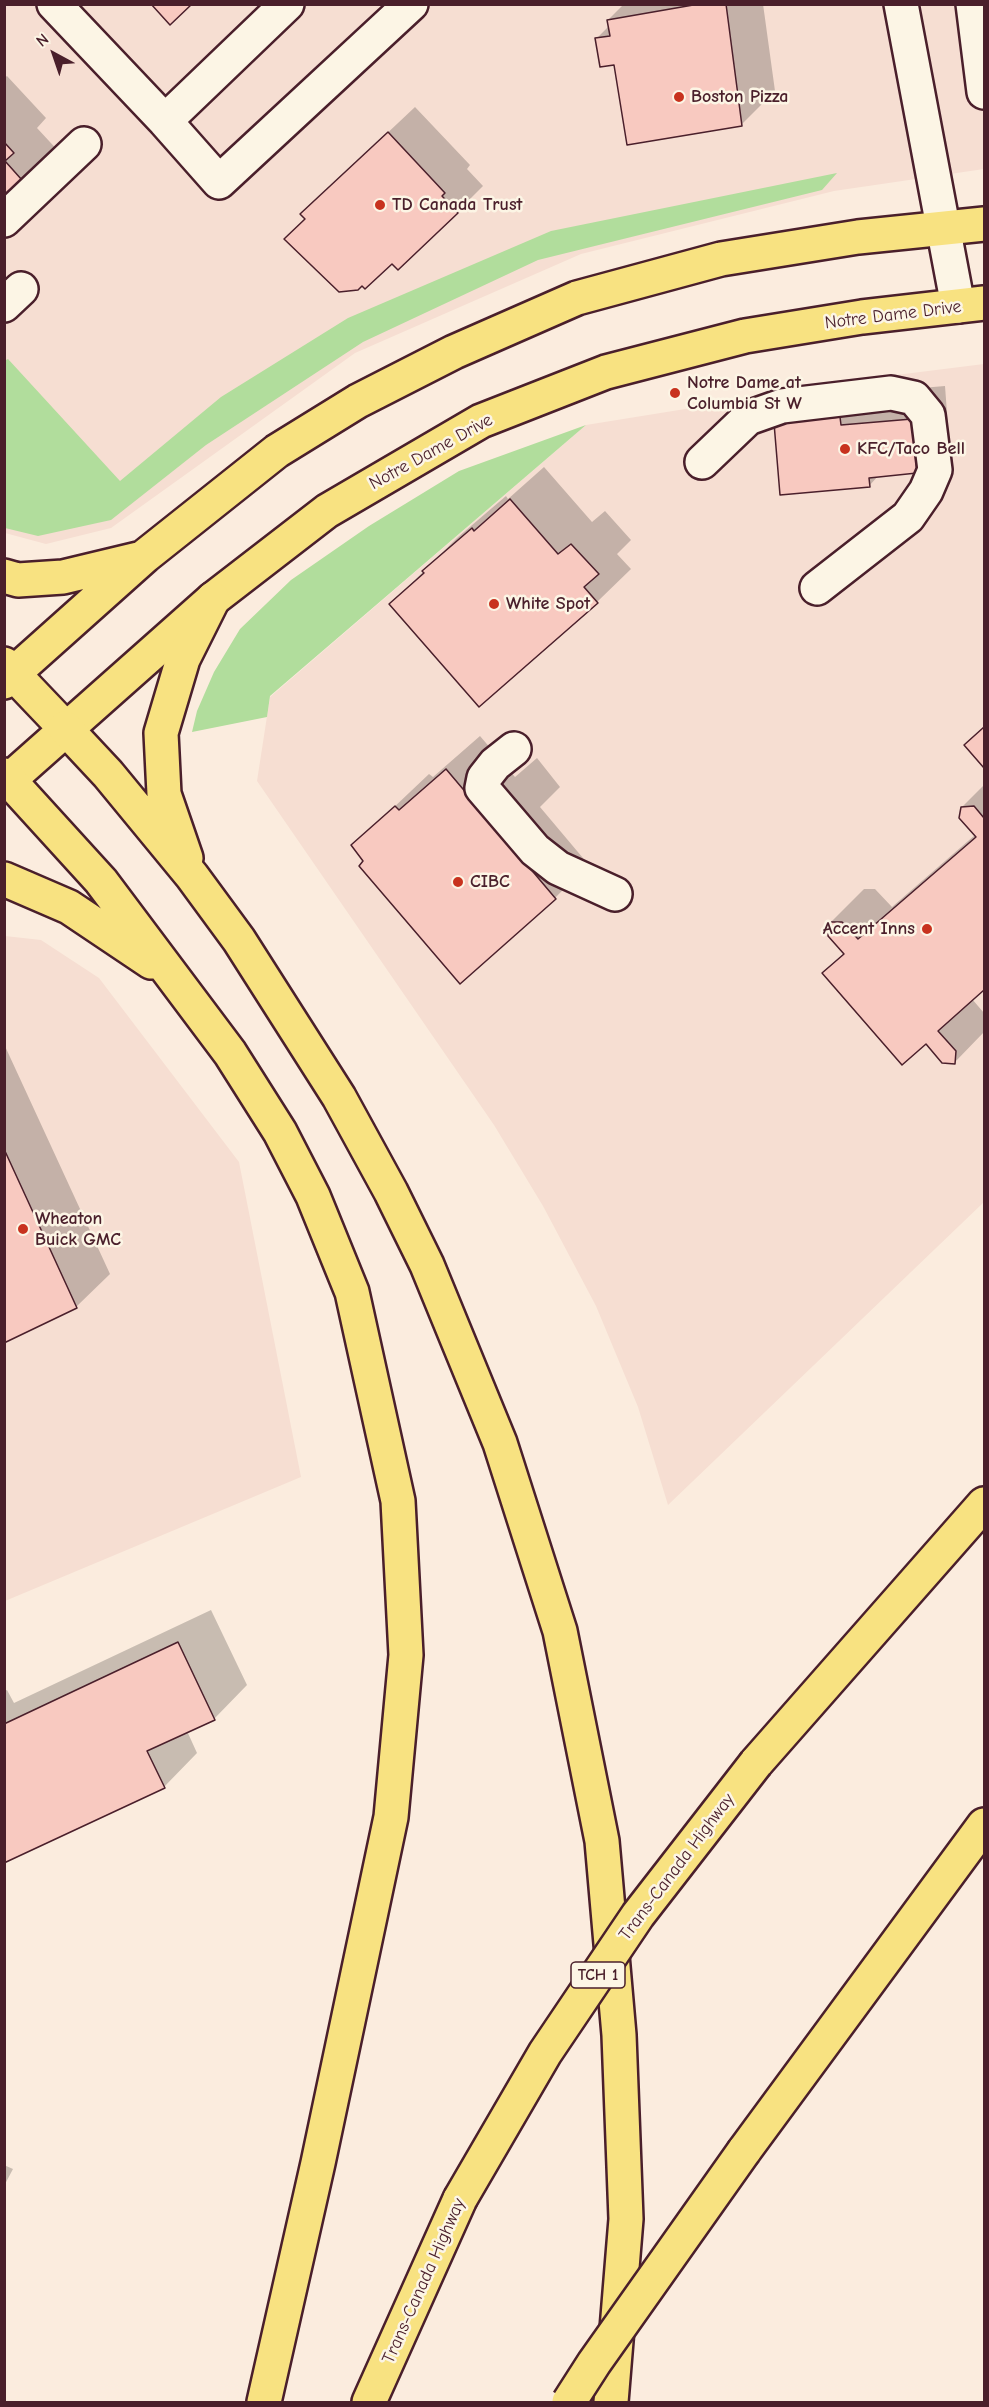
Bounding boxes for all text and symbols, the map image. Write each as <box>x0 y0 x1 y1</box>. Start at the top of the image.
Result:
north arrow <box>24 24 84 84</box>
text: N <box>33 30 52 50</box>
place label: Boston Pizza <box>691 86 789 108</box>
marker: Boston Pizza <box>672 90 686 104</box>
place label: TD Canada Trust <box>392 194 522 216</box>
marker: TD Canada Trust <box>373 198 387 212</box>
street label: Notre Dame Drive <box>823 296 963 334</box>
place label: Notre Dame at Columbia St W <box>687 372 802 415</box>
marker: Notre Dame at Columbia St W <box>668 386 682 400</box>
street label: Notre Dame Drive <box>366 409 496 495</box>
place label: KFC/Taco Bell <box>857 438 965 460</box>
marker: KFC/Taco Bell <box>838 442 852 456</box>
place label: White Spot <box>506 593 590 615</box>
marker: White Spot <box>487 597 501 611</box>
place label: CIBC <box>470 871 510 893</box>
marker: CIBC <box>451 875 465 889</box>
place label: Accent Inns <box>823 918 915 940</box>
marker: Accent Inns <box>920 922 934 936</box>
place label: Wheaton Buick GMC <box>35 1208 121 1250</box>
marker: Wheaton Buick GMC <box>16 1222 30 1236</box>
street label: Trans-Canada Highway <box>615 1789 739 1945</box>
road number: TCH 1 <box>571 1962 625 1988</box>
street label: Trans-Canada Highway <box>378 2195 470 2367</box>

